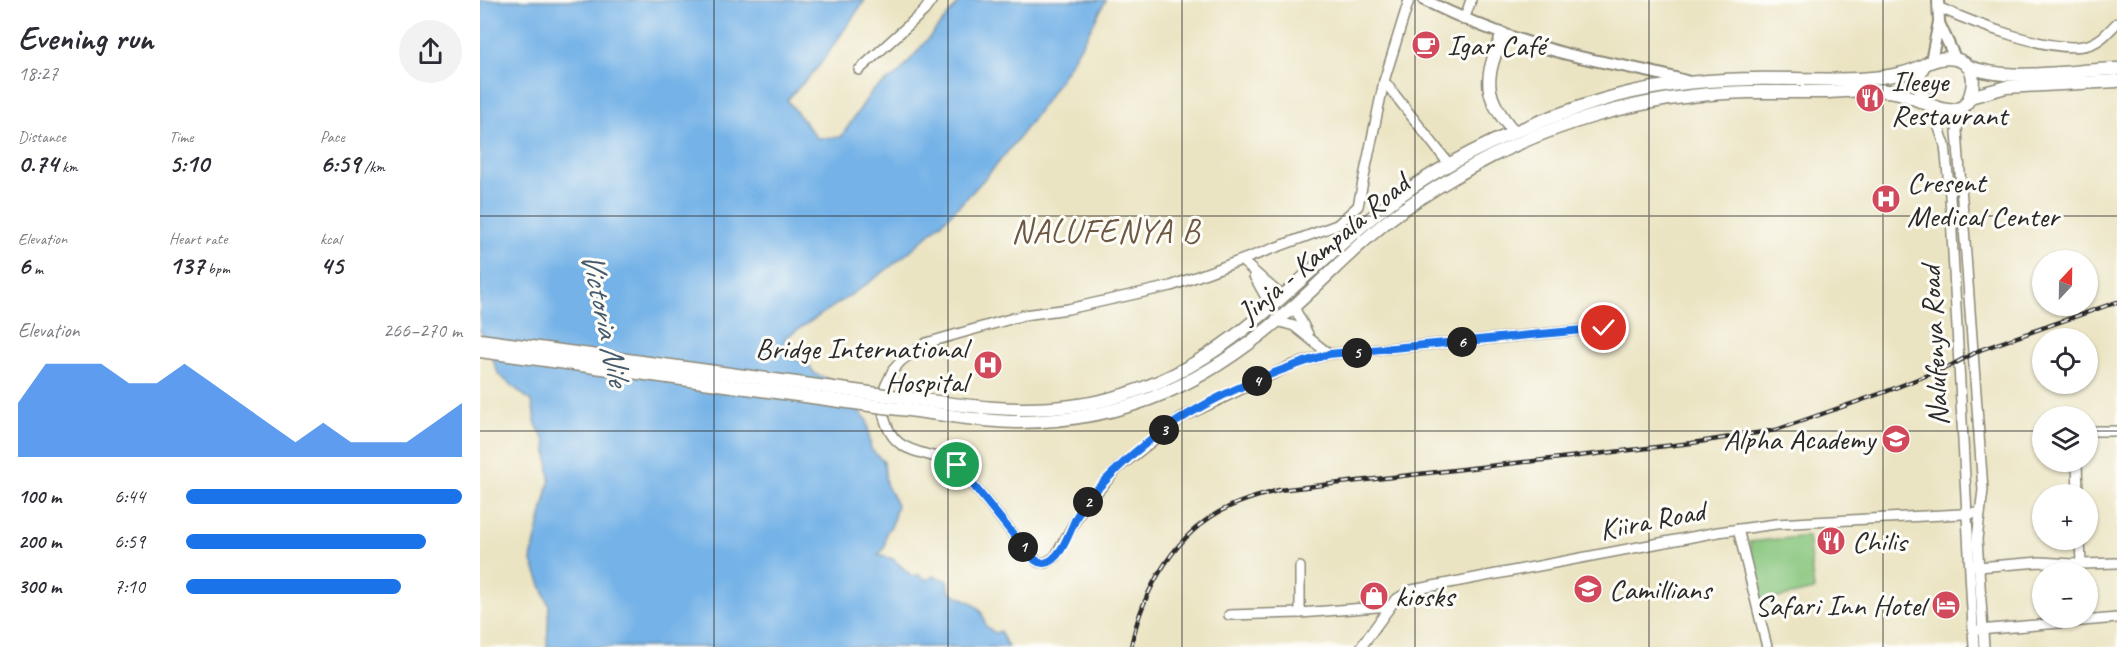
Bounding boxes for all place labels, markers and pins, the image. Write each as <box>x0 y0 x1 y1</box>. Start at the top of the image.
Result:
place label: Igar Café <box>1447 26 1549 64</box>
cafe icon: Igar Café <box>1410 29 1442 61</box>
place label: Ileeye Restaurant <box>1891 62 2010 134</box>
restaurant icon: Ileeye Restaurant <box>1854 82 1886 114</box>
place label: Cresent Medical Center <box>1907 163 2061 235</box>
hospital icon: Cresent Medical Center <box>1870 183 1902 215</box>
pin <box>1578 302 1629 353</box>
pin: 6 <box>1447 327 1477 357</box>
place label: Bridge International Hospital <box>755 329 972 401</box>
pin: 5 <box>1342 338 1372 368</box>
hospital icon: Bridge International Hospital <box>972 349 1004 381</box>
pin: 4 <box>1242 366 1272 396</box>
pin: 3 <box>1149 415 1179 445</box>
place label: Alpha Academy <box>1723 420 1878 458</box>
school or university icon: Alpha Academy <box>1880 423 1912 455</box>
pin <box>931 439 982 490</box>
pin: 2 <box>1073 487 1103 517</box>
place label: Chilis <box>1852 522 1909 560</box>
restaurant icon: Chilis <box>1815 525 1847 557</box>
pin: 1 <box>1008 532 1038 562</box>
place label: Camillians <box>1609 570 1714 608</box>
school or university icon: Camillians <box>1572 573 1604 605</box>
place label: kiosks <box>1395 577 1457 615</box>
shop icon: kiosks <box>1358 580 1390 612</box>
place label: Safari Inn Hotel <box>1755 586 1930 624</box>
hotel icon: Safari Inn Hotel <box>1930 589 1962 621</box>

